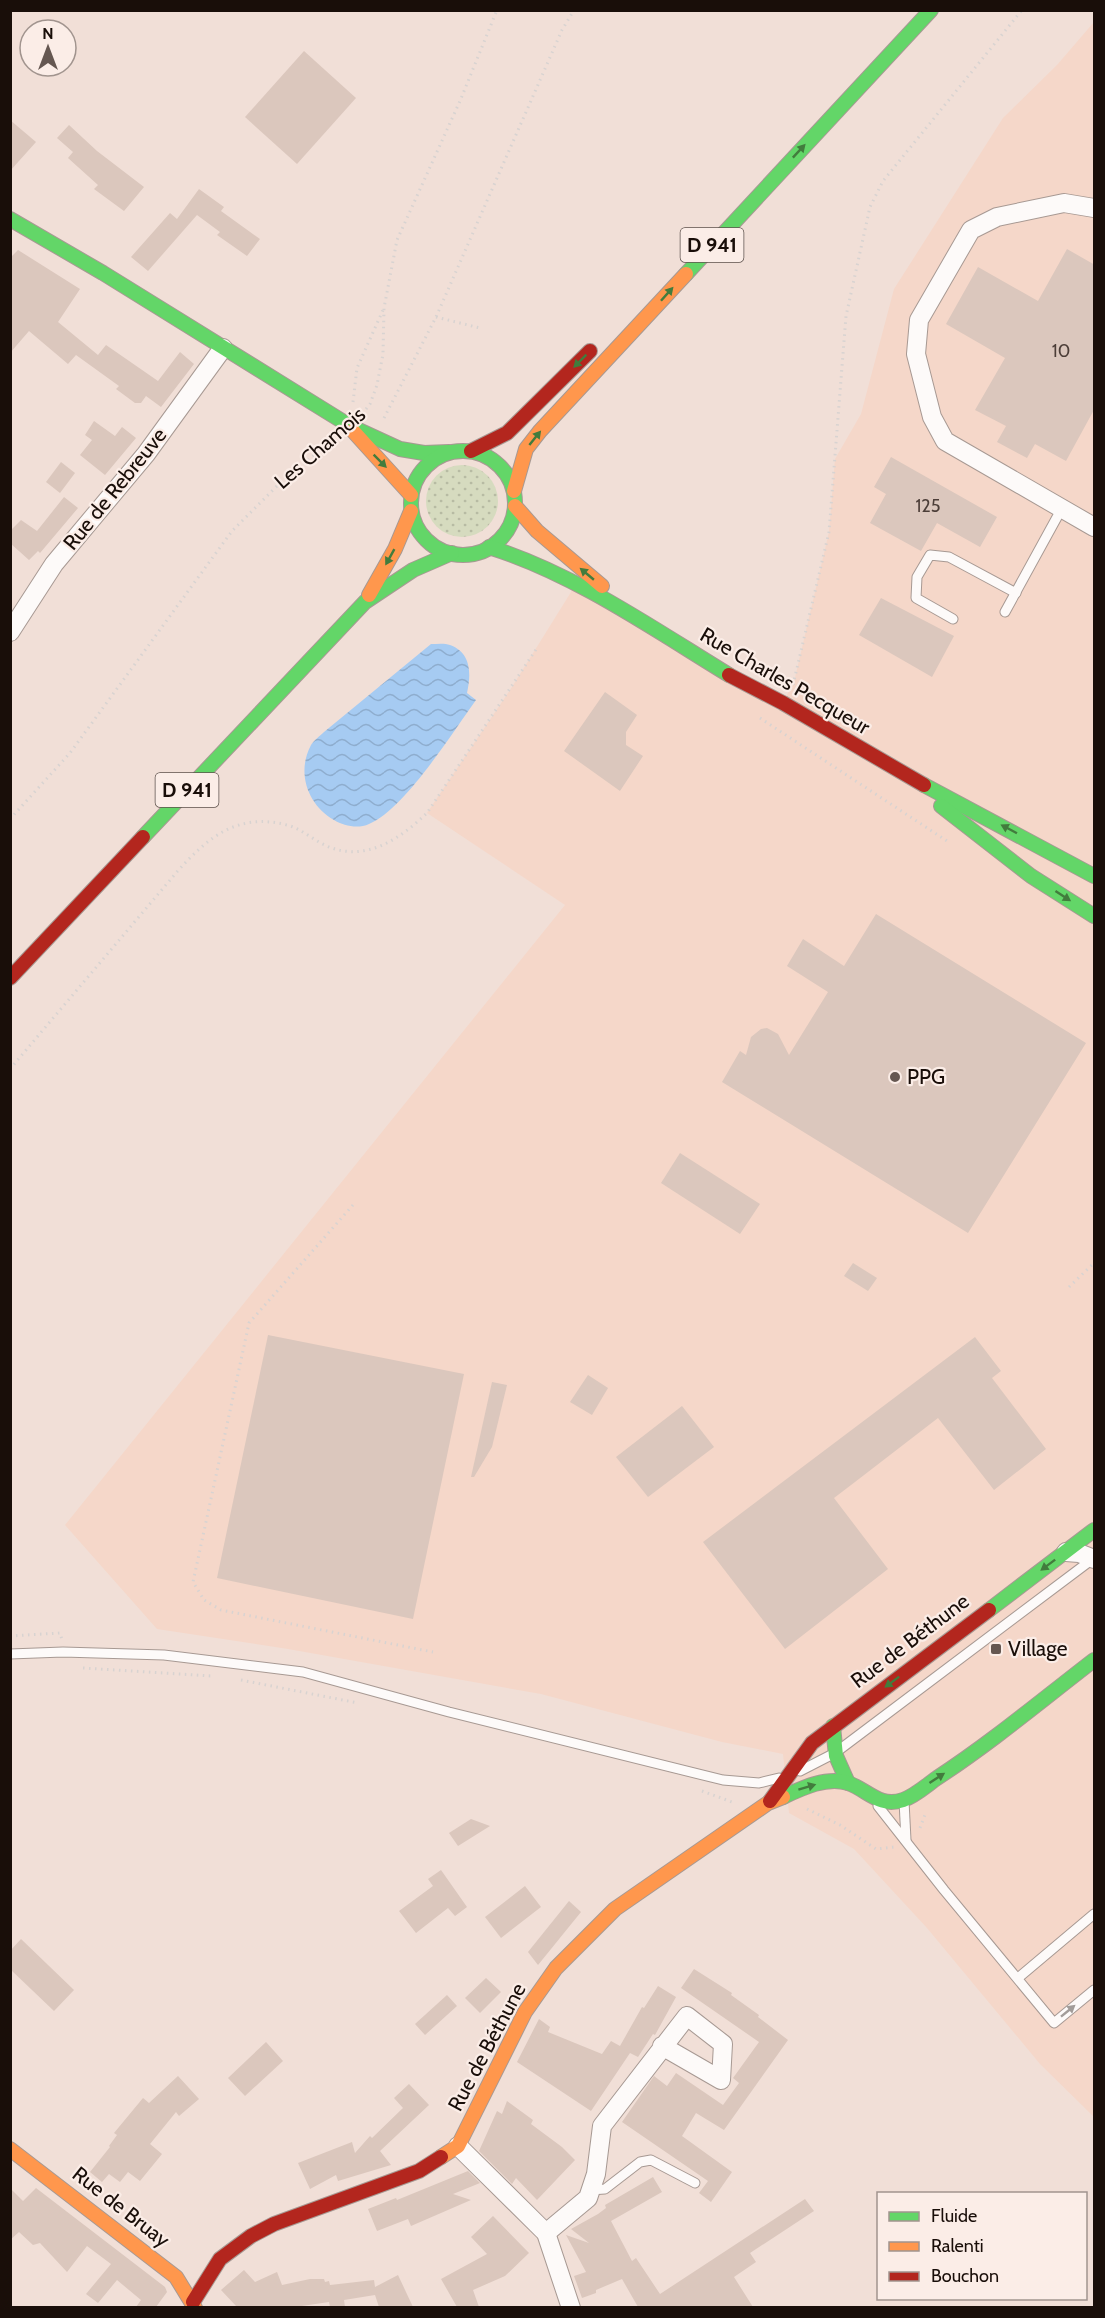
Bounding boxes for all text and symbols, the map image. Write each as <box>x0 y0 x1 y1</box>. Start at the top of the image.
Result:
north arrow <box>18 18 78 78</box>
text: N <box>42 24 54 43</box>
one-way arrow <box>792 143 806 158</box>
road number: D 941 <box>680 228 744 262</box>
one-way arrow <box>660 287 673 302</box>
house number: 10 <box>1052 340 1070 362</box>
one-way arrow <box>572 354 587 368</box>
street label: Les Chamois <box>269 401 370 494</box>
street label: Rue de Rebreuve <box>58 422 172 555</box>
one-way arrow <box>529 430 541 445</box>
one-way arrow <box>372 454 387 468</box>
house number: 125 <box>915 495 941 517</box>
one-way arrow <box>385 549 395 566</box>
one-way arrow <box>579 567 595 580</box>
street label: Rue Charles Pecqueur <box>696 622 875 740</box>
road number: D 941 <box>156 773 219 807</box>
one-way arrow <box>1000 824 1017 834</box>
one-way arrow <box>1054 890 1070 902</box>
place label: PPG <box>907 1064 945 1089</box>
marker: PPG <box>888 1070 902 1084</box>
one-way arrow <box>1040 1559 1056 1571</box>
street label: Rue de Béthune <box>846 1588 974 1693</box>
place label: Village <box>1008 1636 1068 1661</box>
marker: Village <box>989 1642 1003 1656</box>
one-way arrow <box>884 1675 899 1687</box>
one-way arrow <box>929 1773 946 1784</box>
one-way arrow <box>798 1782 816 1791</box>
street label: Rue de Béthune <box>442 1978 531 2115</box>
one-way arrow <box>1061 2005 1076 2017</box>
street label: Rue de Bruay <box>68 2161 175 2253</box>
legend <box>877 2192 1087 2300</box>
text: Fluide <box>931 2205 977 2227</box>
text: Ralenti <box>931 2235 984 2257</box>
text: Bouchon <box>931 2265 999 2287</box>

